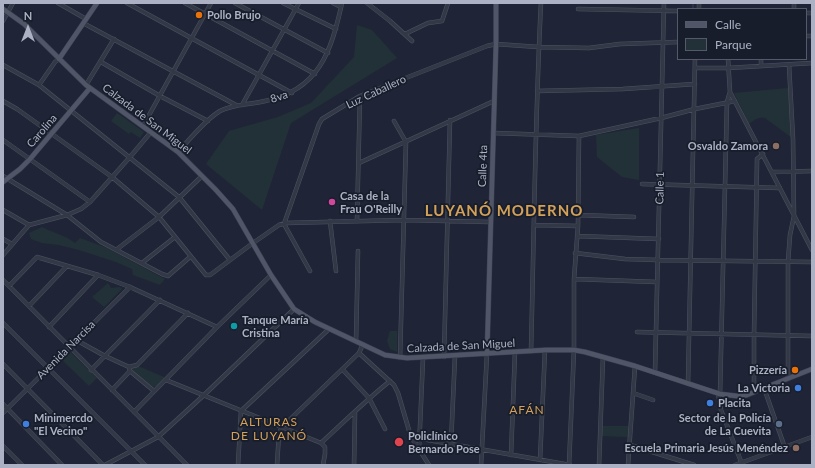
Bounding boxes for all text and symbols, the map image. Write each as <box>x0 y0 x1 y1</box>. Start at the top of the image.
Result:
north arrow <box>8 8 48 48</box>
place label: Pollo Brujo <box>207 8 261 22</box>
legend <box>677 8 807 60</box>
text: N <box>24 9 32 22</box>
marker: Pollo Brujo <box>194 10 204 20</box>
text: Calle <box>715 17 741 32</box>
text: Parque <box>715 37 752 52</box>
street label: Luz Caballero <box>344 72 408 112</box>
street label: Calzada de San Miguel <box>100 81 194 157</box>
street label: 8va <box>269 88 289 106</box>
street label: Carolina <box>24 112 60 150</box>
place label: Osvaldo Zamora <box>688 139 768 153</box>
marker: Osvaldo Zamora <box>771 141 781 151</box>
street label: Calle 4ta <box>476 145 490 187</box>
street label: Calle 1 <box>653 171 667 205</box>
place label: Casa de la Frau O'Reilly <box>340 189 402 215</box>
marker: Casa de la Frau O'Reilly <box>327 197 337 207</box>
district label: LUYANÓ MODERNO <box>425 202 583 220</box>
place label: Tanque María Cristina <box>242 313 308 339</box>
street label: Avenida Narcisa <box>34 318 98 382</box>
marker: Tanque María Cristina <box>229 321 239 331</box>
street label: Calzada de San Miguel <box>407 337 515 355</box>
place label: Pizzería <box>749 363 787 377</box>
marker: Pizzería <box>790 365 800 375</box>
place label: La Victoria <box>737 381 790 395</box>
marker: La Victoria <box>793 383 803 393</box>
place label: Placita <box>718 396 751 410</box>
marker: Placita <box>705 398 715 408</box>
district label: AFÁN <box>509 403 545 417</box>
place label: Minimercdo "El Vecino" <box>34 411 93 437</box>
place label: Sector de la Policía de La Cuevita <box>679 411 771 437</box>
district label: ALTURAS DE LUYANÓ <box>231 415 307 443</box>
marker: Minimercdo "El Vecino" <box>21 419 31 429</box>
marker: Sector de la Policía de La Cuevita <box>774 419 784 429</box>
place label: Policlínico Bernardo Pose <box>408 429 480 455</box>
marker: Policlínico Bernardo Pose <box>393 436 405 448</box>
place label: Escuela Primaria Jesús Menéndez <box>624 441 788 455</box>
marker: Escuela Primaria Jesús Menéndez <box>791 443 801 453</box>

